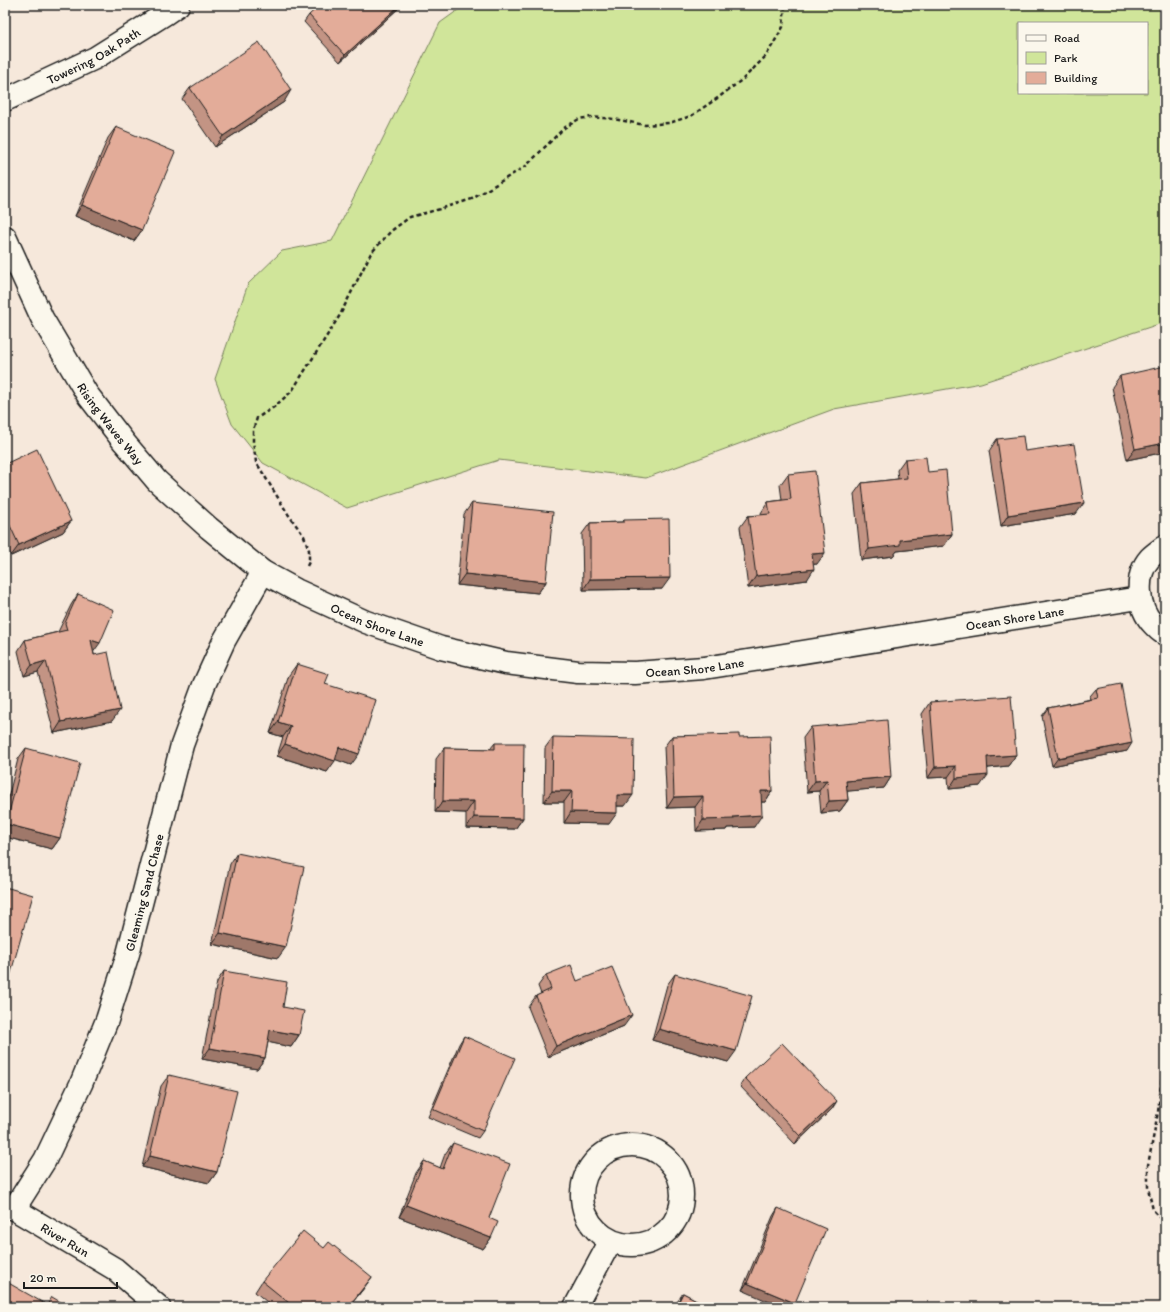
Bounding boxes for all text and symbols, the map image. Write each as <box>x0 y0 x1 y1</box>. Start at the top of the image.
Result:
legend <box>1018 22 1148 94</box>
street label: Towering Oak Path <box>44 24 143 87</box>
text: Road <box>1054 31 1080 45</box>
text: Park <box>1054 51 1078 65</box>
text: Building <box>1054 71 1098 85</box>
street label: Rising Waves Way <box>74 380 147 468</box>
street label: Ocean Shore Lane <box>328 600 426 650</box>
street label: Ocean Shore Lane <box>965 603 1065 634</box>
street label: Ocean Shore Lane <box>645 655 745 680</box>
street label: Gleaming Sand Chase <box>122 832 167 953</box>
street label: River Run <box>38 1220 92 1260</box>
scale bar <box>24 1264 117 1290</box>
text: 20 m <box>30 1271 57 1285</box>

